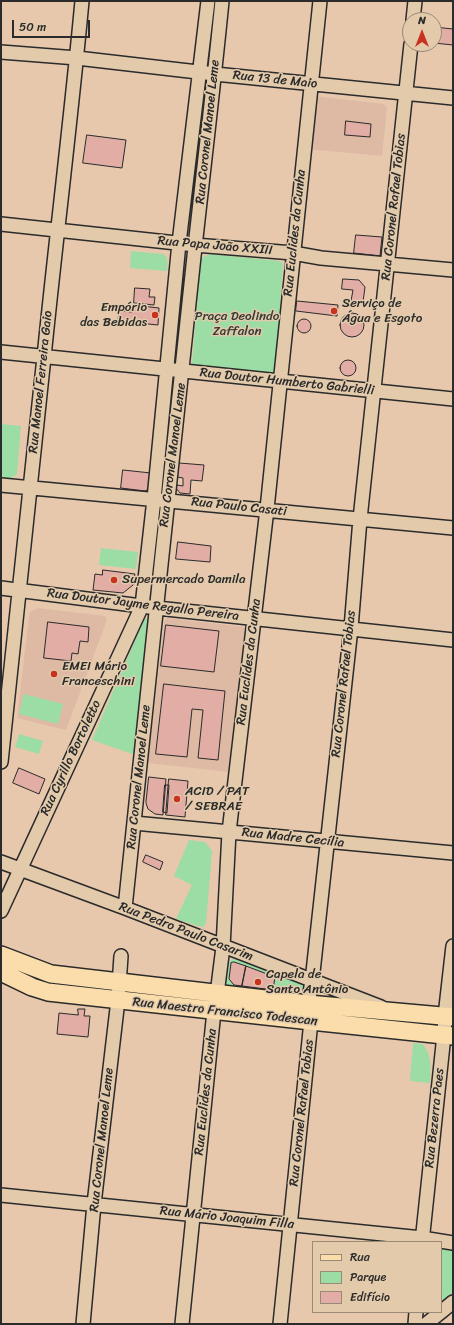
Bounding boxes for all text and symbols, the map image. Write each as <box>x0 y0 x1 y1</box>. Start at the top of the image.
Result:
text: N <box>418 11 426 30</box>
scale bar <box>14 12 92 38</box>
north arrow <box>402 12 442 52</box>
text: 50 m <box>19 16 46 38</box>
street label: Rua Coronel Manoel Leme <box>193 59 223 205</box>
street label: Rua 13 de Maio <box>232 68 318 92</box>
street label: Rua Coronel Rafael Tobias <box>379 133 409 281</box>
street label: Rua Euclides da Cunha <box>281 169 309 297</box>
street label: Rua Papa João XXIII <box>157 233 273 259</box>
place label: Serviço de Água e Esgoto <box>342 296 422 327</box>
place label: Empório das Bebidas <box>80 300 147 331</box>
marker: Serviço de Água e Esgoto <box>329 306 339 316</box>
park label: Praça Deolindo Zaffalon <box>195 309 279 340</box>
street label: Rua Manoel Ferreira Gaio <box>26 310 56 454</box>
marker: Empório das Bebidas <box>150 310 160 320</box>
street label: Rua Doutor Humberto Gabrielli <box>199 365 375 399</box>
street label: Rua Coronel Manoel Leme <box>156 382 190 528</box>
street label: Rua Paulo Casati <box>190 494 288 520</box>
place label: Supermercado Damila <box>122 572 246 588</box>
marker: Supermercado Damila <box>109 575 119 585</box>
street label: Rua Doutor Jayme Regallo Pereira <box>46 585 240 625</box>
street label: Rua Euclides da Cunha <box>233 598 265 726</box>
street label: Rua Coronel Rafael Tobias <box>329 610 359 758</box>
place label: EMEI Mário Franceschini <box>62 659 135 690</box>
marker: EMEI Mário Franceschini <box>49 669 59 679</box>
street label: Rua Cyrillo Bortoletto <box>37 698 105 818</box>
street label: Rua Coronel Manoel Leme <box>124 704 154 850</box>
place label: ACID / PAT / SEBRAE <box>185 784 249 815</box>
marker: ACID / PAT / SEBRAE <box>172 794 182 804</box>
street label: Rua Madre Cecília <box>241 825 345 851</box>
street label: Rua Pedro Paulo Casarim <box>117 899 255 965</box>
place label: Capela de Santo Antônio <box>266 967 348 998</box>
marker: Capela de Santo Antônio <box>253 977 263 987</box>
street label: Rua Maestro Francisco Todescan <box>132 995 318 1029</box>
street label: Rua Euclides da Cunha <box>192 1028 220 1156</box>
street label: Rua Coronel Rafael Tobias <box>287 1039 317 1187</box>
street label: Rua Coronel Manoel Leme <box>87 1067 117 1213</box>
street label: Rua Bezerra Paes <box>422 1067 448 1169</box>
street label: Rua Mário Joaquim Filla <box>159 1203 295 1233</box>
legend <box>312 1241 442 1313</box>
text: Rua <box>350 1246 370 1268</box>
text: Parque <box>350 1266 386 1288</box>
text: Edifício <box>350 1286 390 1308</box>

